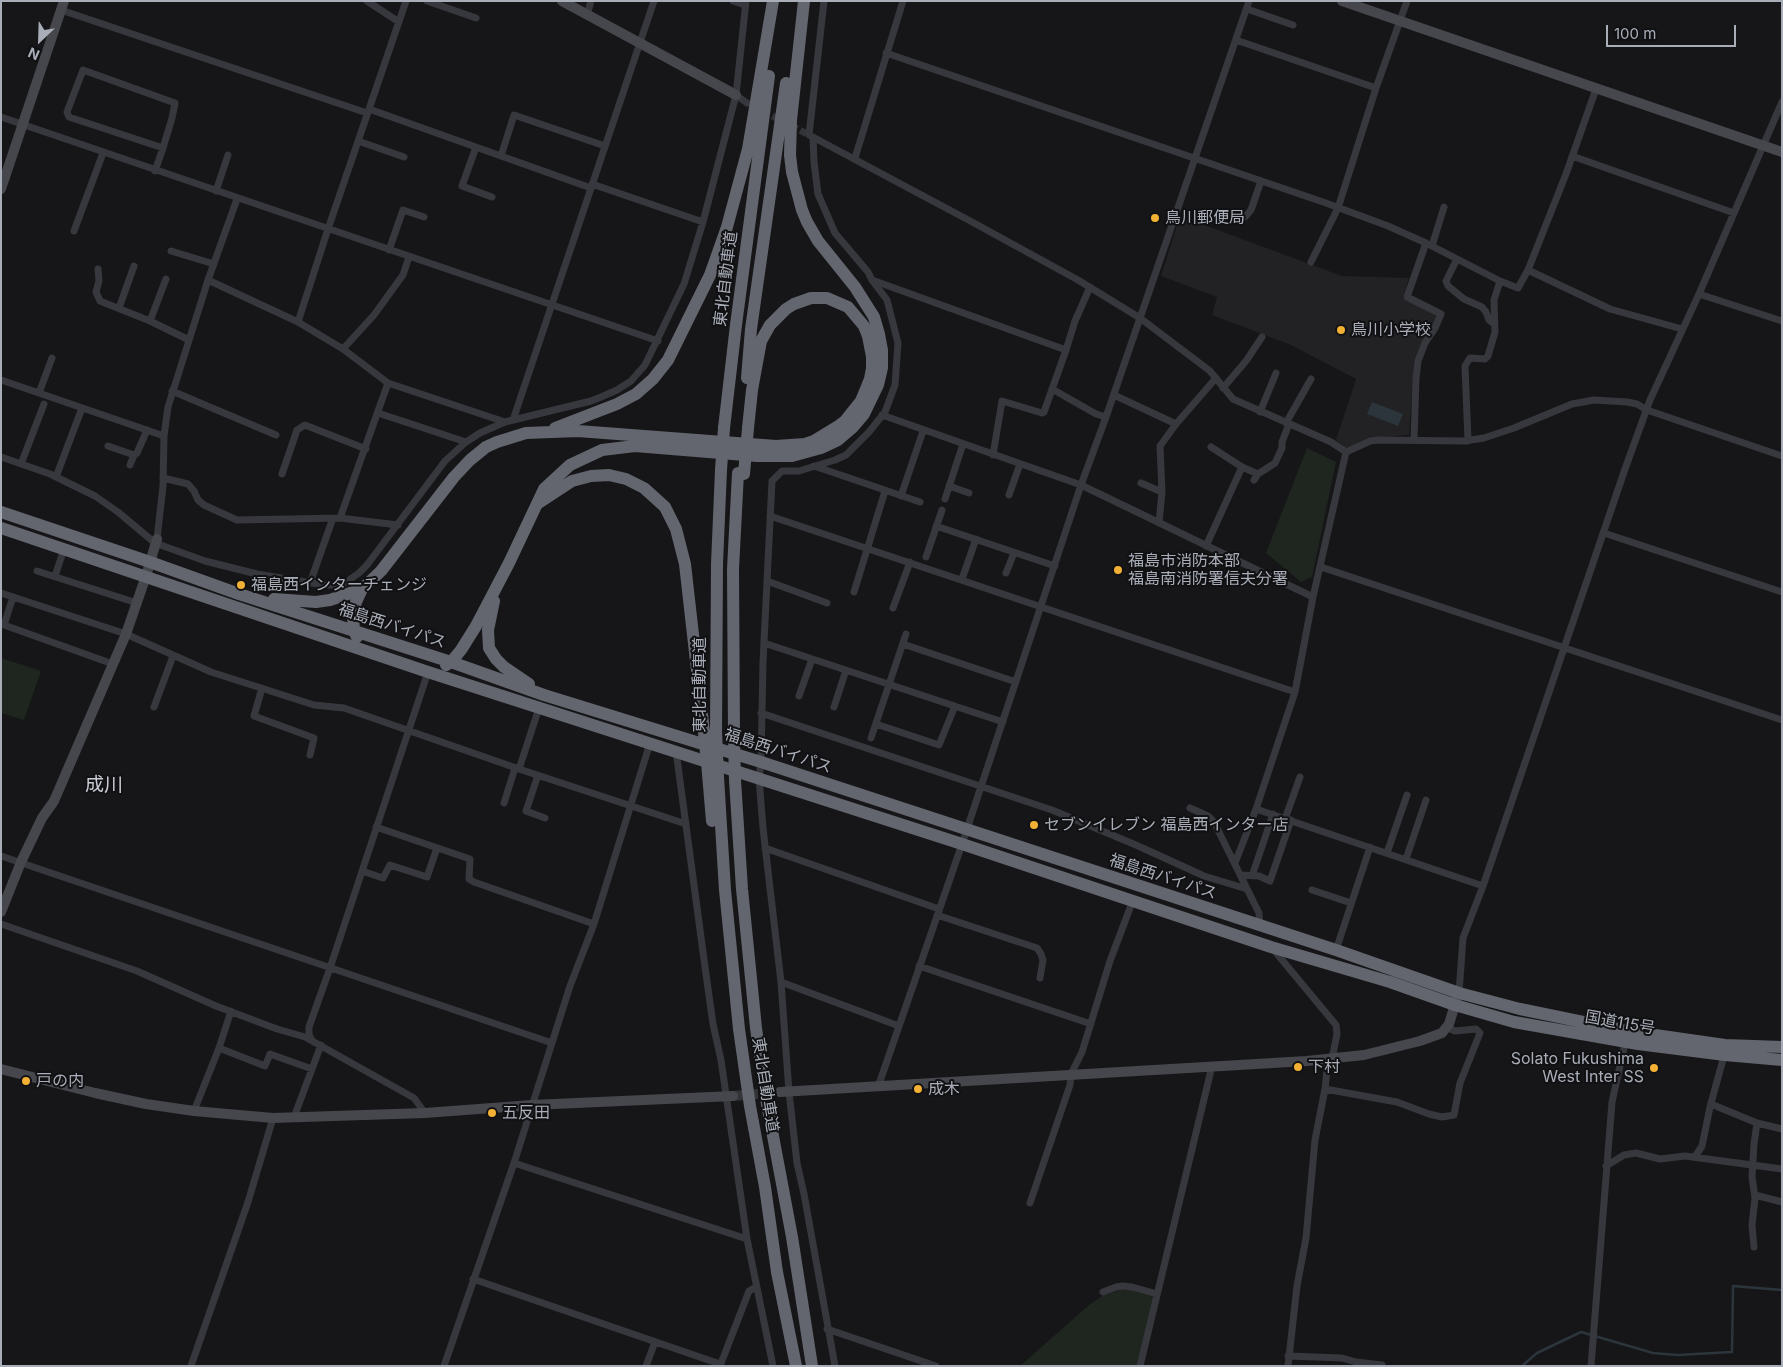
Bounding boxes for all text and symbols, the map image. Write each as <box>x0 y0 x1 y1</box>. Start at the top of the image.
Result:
north arrow <box>15 15 65 65</box>
scale bar <box>1608 15 1738 47</box>
text: 100 m <box>1614 24 1656 43</box>
text: N <box>25 44 42 64</box>
place label: 鳥川郵便局 <box>1165 208 1245 228</box>
marker: 鳥川郵便局 <box>1149 212 1161 224</box>
street label: 東北自動車道 <box>711 230 741 328</box>
place label: 鳥川小学校 <box>1351 320 1431 340</box>
marker: 鳥川小学校 <box>1335 324 1347 336</box>
place label: 福島市消防本部 福島南消防署信夫分署 <box>1128 551 1288 589</box>
marker: 福島市消防本部 福島南消防署信夫分署 <box>1112 564 1124 576</box>
place label: 福島西インターチェンジ <box>251 575 427 595</box>
marker: 福島西インターチェンジ <box>235 579 247 591</box>
street label: 福島西バイパス <box>336 600 448 652</box>
street label: 東北自動車道 <box>690 637 710 733</box>
street label: 福島西バイパス <box>722 725 834 777</box>
district label: 成川 <box>85 774 123 796</box>
place label: セブンイレブン 福島西インター店 <box>1044 815 1288 835</box>
marker: セブンイレブン 福島西インター店 <box>1028 819 1040 831</box>
street label: 福島西バイパス <box>1107 851 1219 903</box>
street label: 国道115号 <box>1583 1007 1657 1039</box>
street label: 東北自動車道 <box>748 1036 782 1134</box>
place label: Solato Fukushima West Inter SS <box>1511 1049 1644 1087</box>
place label: 下村 <box>1308 1057 1340 1077</box>
marker: 下村 <box>1292 1061 1304 1073</box>
marker: Solato Fukushima West Inter SS <box>1648 1062 1660 1074</box>
place label: 戸の内 <box>36 1071 84 1091</box>
marker: 戸の内 <box>20 1075 32 1087</box>
place label: 成木 <box>928 1079 960 1099</box>
marker: 成木 <box>912 1083 924 1095</box>
place label: 五反田 <box>502 1103 550 1123</box>
marker: 五反田 <box>486 1107 498 1119</box>

